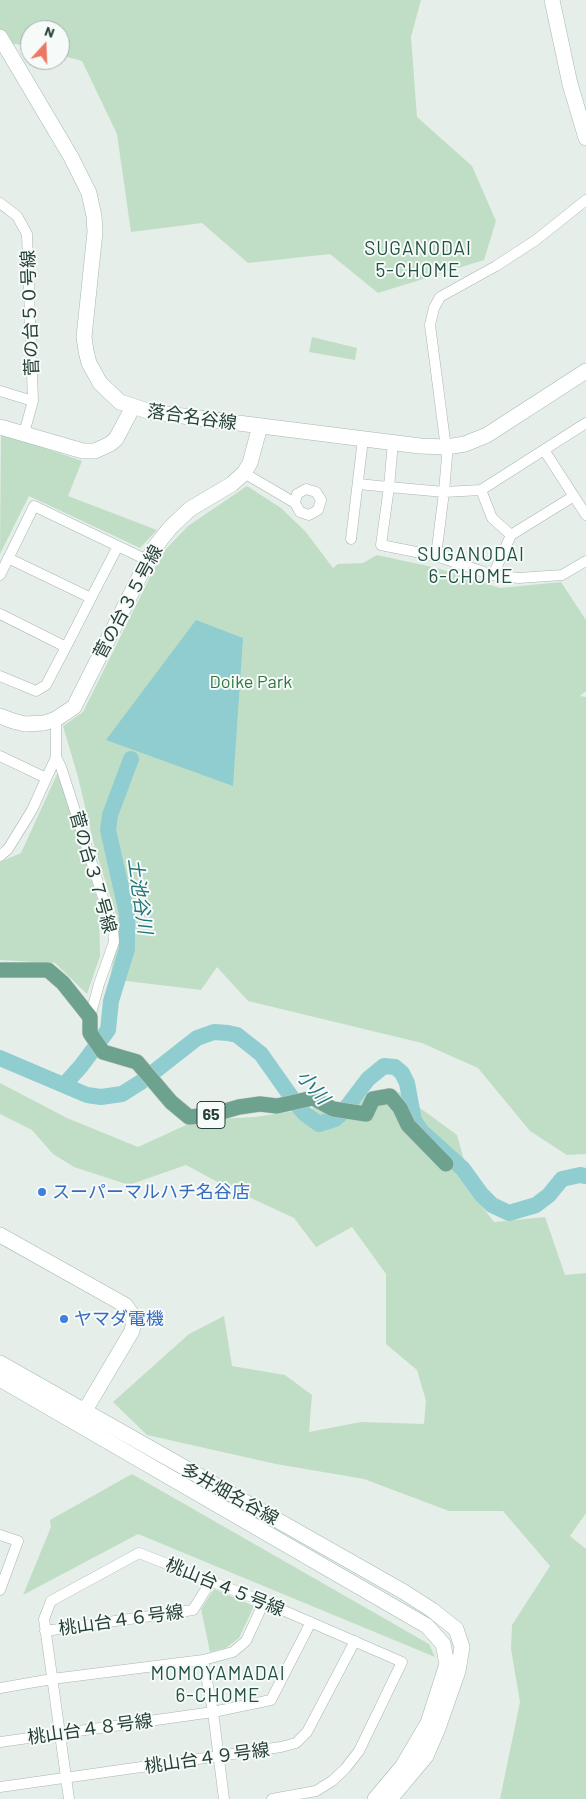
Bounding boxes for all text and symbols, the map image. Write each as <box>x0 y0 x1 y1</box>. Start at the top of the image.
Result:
north arrow <box>20 20 70 70</box>
text: N <box>43 22 57 41</box>
district label: SUGANODAI 5-CHOME <box>363 238 473 282</box>
street label: 菅の台５０号線 <box>17 250 43 376</box>
street label: 落合名谷線 <box>146 400 238 434</box>
street label: 菅の台３５号線 <box>89 541 167 663</box>
district label: SUGANODAI 6-CHOME <box>416 544 526 588</box>
park label: Doike Park <box>210 671 292 693</box>
street label: 菅の台３７号線 <box>65 808 121 936</box>
water label: 土池谷川 <box>123 857 157 935</box>
water label: 小川 <box>292 1065 334 1109</box>
road number: 65 <box>197 1102 225 1128</box>
place label: スーパーマルハチ名谷店 <box>52 1181 250 1203</box>
marker: スーパーマルハチ名谷店 <box>36 1186 48 1198</box>
place label: ヤマダ電機 <box>74 1308 164 1330</box>
marker: ヤマダ電機 <box>58 1313 70 1325</box>
street label: 多井畑名谷線 <box>178 1458 282 1530</box>
street label: 桃山台４５号線 <box>163 1553 287 1621</box>
street label: 桃山台４６号線 <box>57 1601 185 1639</box>
district label: MOMOYAMADAI 6-CHOME <box>149 1663 287 1707</box>
street label: 桃山台４８号線 <box>26 1710 154 1748</box>
street label: 桃山台４９号線 <box>143 1739 271 1777</box>

